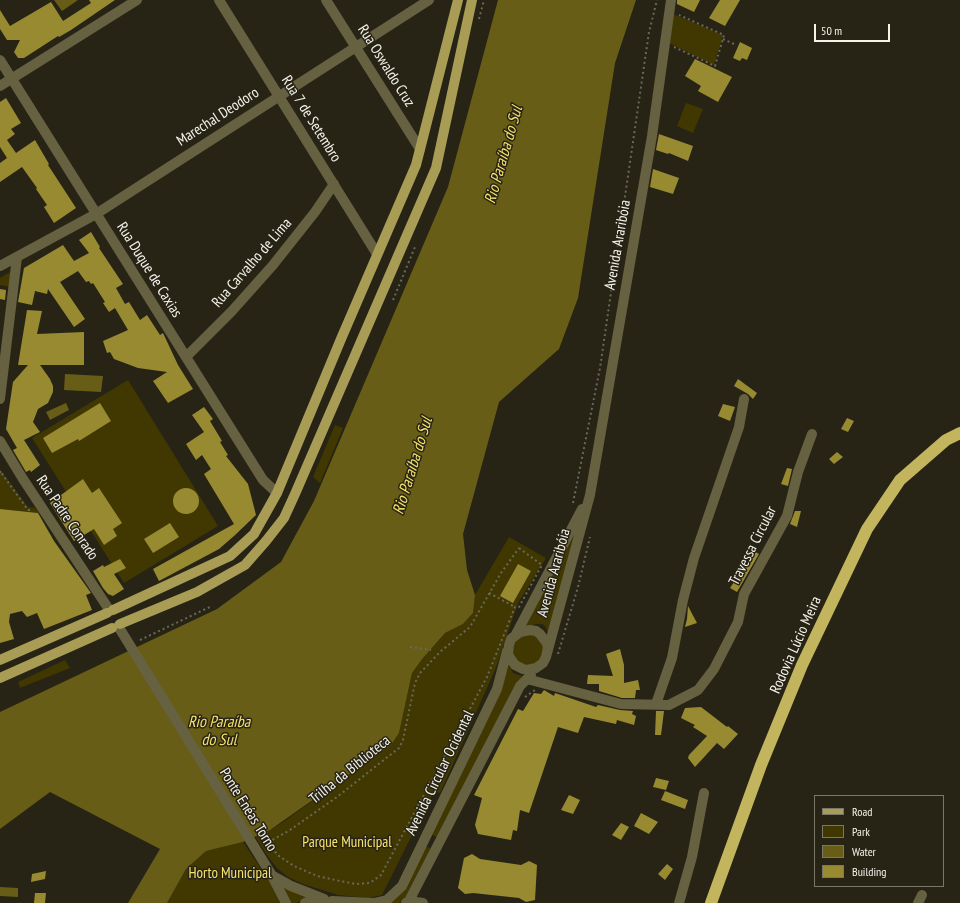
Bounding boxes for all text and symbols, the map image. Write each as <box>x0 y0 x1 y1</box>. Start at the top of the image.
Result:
scale bar <box>816 16 892 42</box>
street label: Rua Oswaldo Cruz <box>354 22 418 110</box>
text: 50 m <box>821 23 842 38</box>
street label: Rua 7 de Setembro <box>277 73 345 165</box>
street label: Marechal Deodoro <box>174 84 262 150</box>
water label: Rio Paraíba do Sul <box>481 104 527 206</box>
street label: Avenida Araribóia <box>601 199 635 291</box>
street label: Rua Carvalho de Lima <box>208 215 296 311</box>
street label: Rua Duque de Caxias <box>113 219 185 321</box>
water label: Rio Paraíba do Sul <box>389 415 437 517</box>
street label: Rua Padre Conrado <box>32 472 102 564</box>
street label: Travessa Circular <box>725 503 781 589</box>
street label: Avenida Araribóia <box>534 527 574 619</box>
street label: Rodovia Lúcio Meira <box>767 594 825 696</box>
street label: Avenida Circular Ocidental <box>402 708 478 838</box>
water label: Rio Paraíba do Sul <box>188 712 250 750</box>
street label: Trilha da Biblioteca <box>306 732 394 808</box>
street label: Ponte Enéas Torno <box>215 765 281 855</box>
legend <box>814 795 944 887</box>
text: Road <box>852 804 872 819</box>
text: Park <box>852 824 870 839</box>
park label: Parque Municipal <box>302 834 392 852</box>
text: Water <box>852 844 876 859</box>
text: Building <box>852 864 887 879</box>
park label: Horto Municipal <box>188 865 272 883</box>

